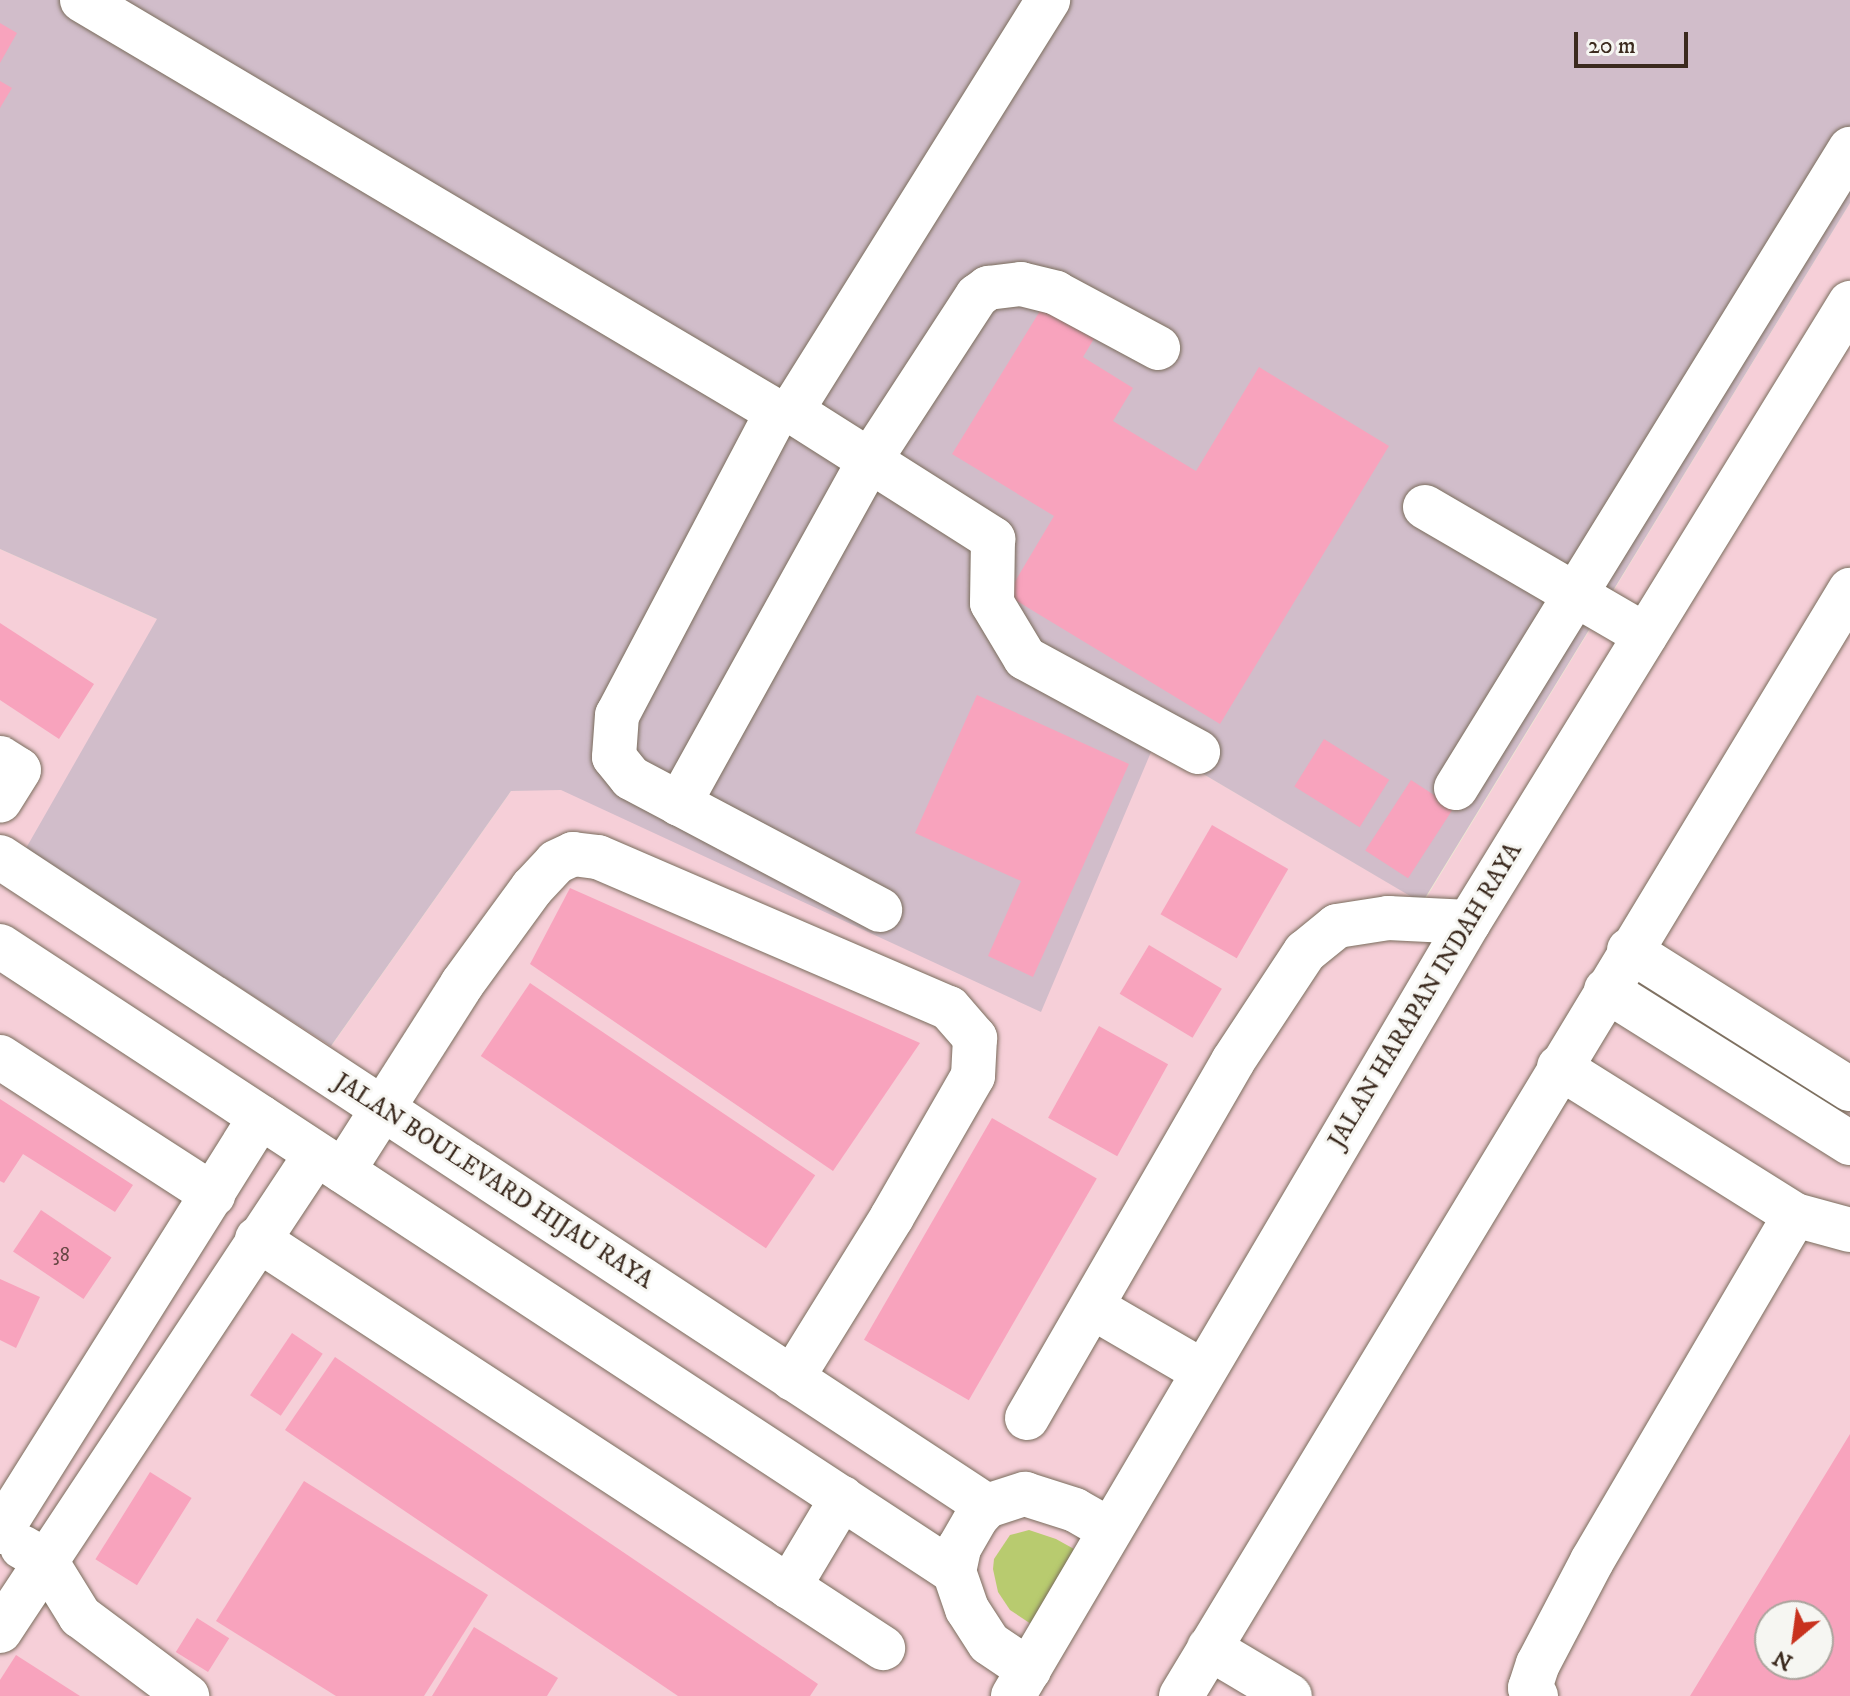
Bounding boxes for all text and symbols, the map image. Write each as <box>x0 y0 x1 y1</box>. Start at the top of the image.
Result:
scale bar <box>1578 16 1692 66</box>
text: 20 m <box>1588 31 1636 61</box>
street label: JALAN HARAPAN INDAH RAYA <box>1323 838 1529 1154</box>
street label: JALAN BOULEVARD HIJAU RAYA <box>328 1068 658 1296</box>
house number: 38 <box>52 1243 70 1267</box>
north arrow <box>1754 1600 1834 1680</box>
text: N <box>1769 1643 1798 1676</box>

